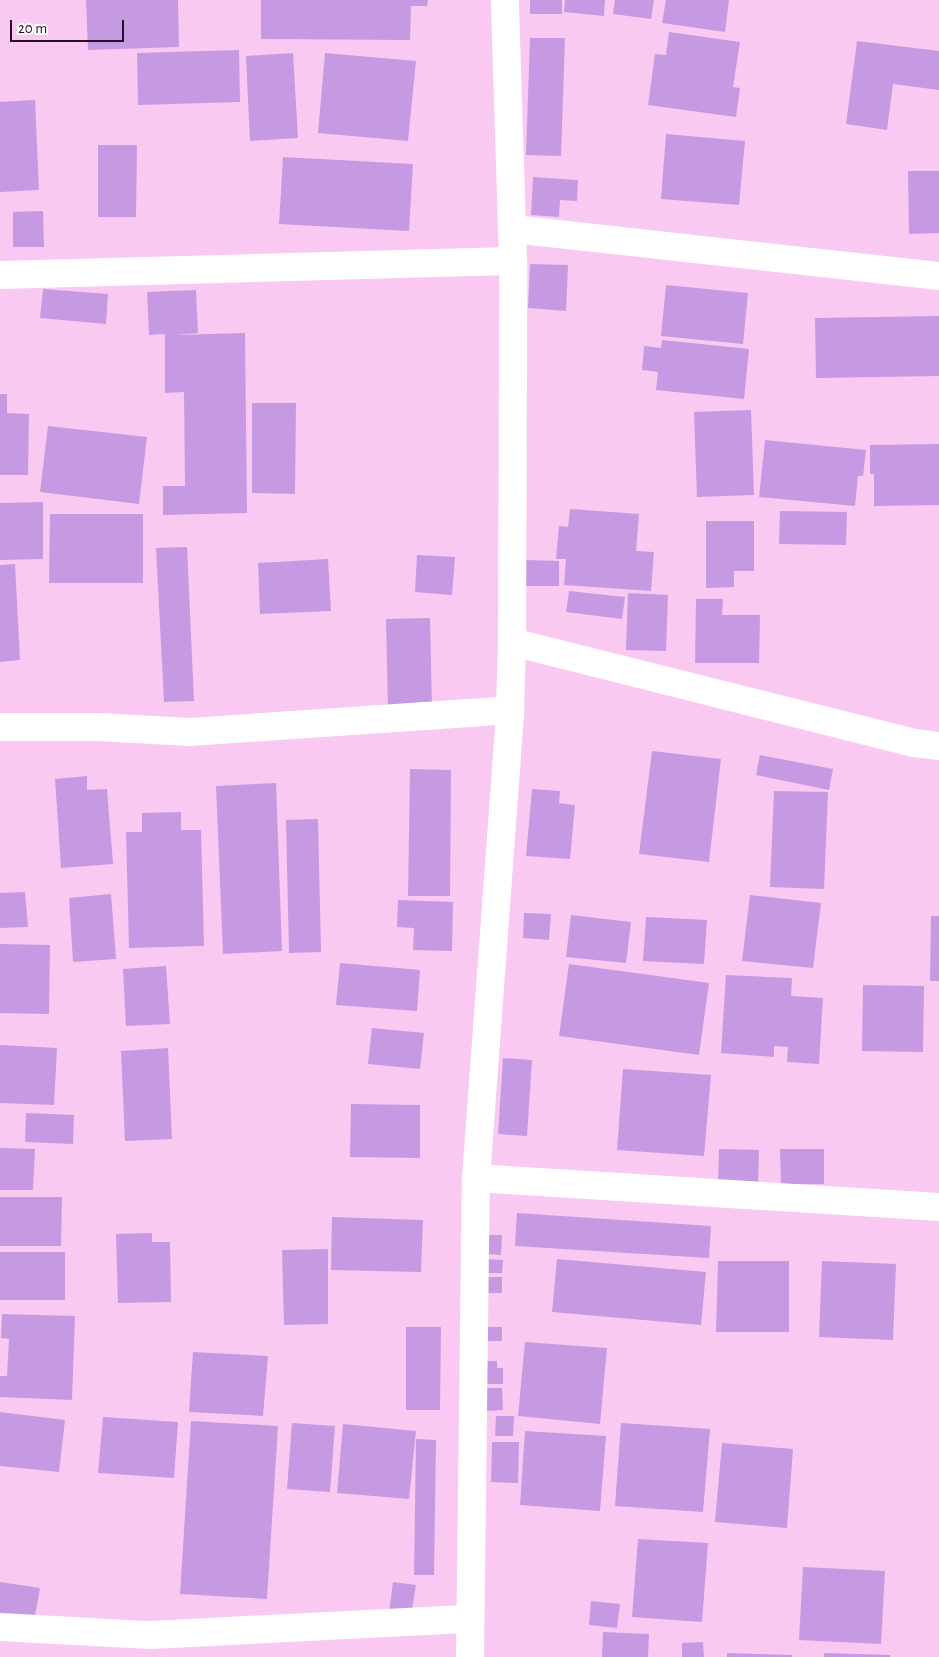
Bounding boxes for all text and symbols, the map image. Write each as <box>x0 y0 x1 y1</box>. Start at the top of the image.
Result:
scale bar <box>12 10 126 42</box>
text: 20 m <box>18 21 47 36</box>

